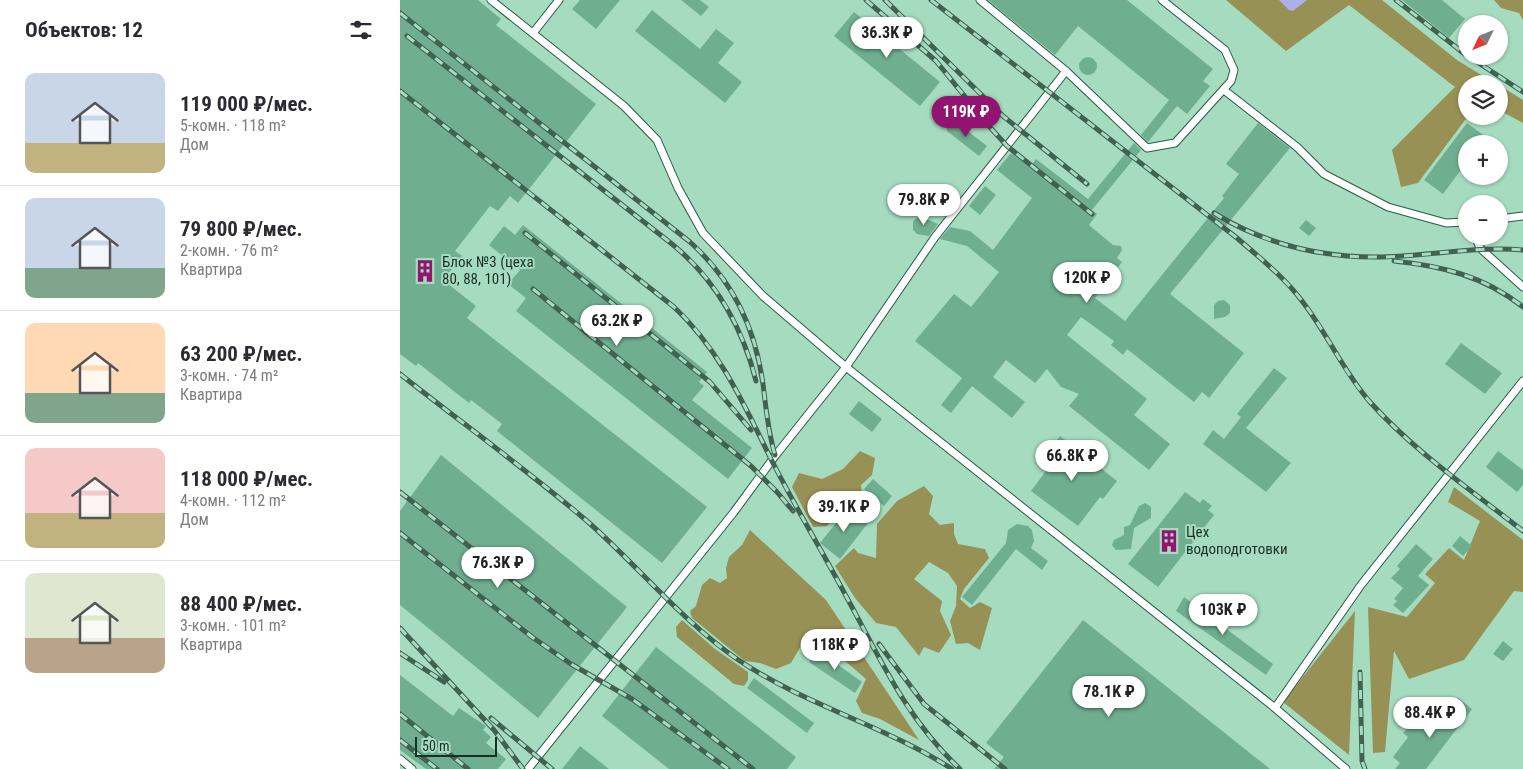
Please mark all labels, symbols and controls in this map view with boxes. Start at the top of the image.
north arrow [1458,15,1508,65]
map controls [1458,15,1508,245]
icon: filters [347,16,375,44]
pin: 36.3K ₽ [841,17,933,59]
text: Объектов: 12 [25,18,143,42]
text: 36.3K ₽ [861,23,913,42]
button: layers [1458,75,1508,125]
text: 119 000 ₽/мес. [180,92,313,116]
icon: home [65,93,125,153]
pin: 119K ₽ [925,96,1007,138]
text: 119K ₽ [943,102,989,121]
text: 5-комн. · 118 m² [180,116,286,135]
text: Дом [180,135,209,154]
button: + [1458,135,1508,185]
pin: 79.8K ₽ [878,184,970,226]
text: 79.8K ₽ [898,190,950,209]
button: − [1458,195,1508,245]
text: 79 800 ₽/мес. [180,217,303,241]
icon: home [65,218,125,278]
text: 2-комн. · 76 m² [180,241,278,260]
place label: Блок №3 (цеха 80, 88, 101) [442,253,534,288]
building icon: Блок №3 (цеха 80, 88, 101) [412,258,438,284]
text: Квартира [180,260,242,279]
pin: 120K ₽ [1046,262,1128,304]
text: 120K ₽ [1064,268,1110,287]
pin: 63.2K ₽ [571,304,663,347]
text: 63.2K ₽ [591,311,643,330]
text: 63 200 ₽/мес. [180,342,303,366]
icon: home [65,343,125,403]
text: 3-комн. · 74 m² [180,366,278,385]
text: Квартира [180,385,242,404]
pin: 66.8K ₽ [1026,440,1118,482]
text: 66.8K ₽ [1046,446,1098,465]
text: 118 000 ₽/мес. [180,467,313,491]
icon: home [65,468,125,528]
pin: 39.1K ₽ [798,490,890,533]
text: 4-комн. · 112 m² [180,491,286,510]
text: 39.1K ₽ [818,497,870,516]
text: Дом [180,510,209,529]
place label: Цех водоподготовки [1186,523,1288,558]
building icon: Цех водоподготовки [1156,528,1182,554]
pin: 76.3K ₽ [452,546,544,589]
text: 76.3K ₽ [472,553,524,572]
text: 88 400 ₽/мес. [180,592,303,616]
icon: home [65,593,125,653]
pin: 103K ₽ [1182,594,1264,636]
text: 103K ₽ [1200,600,1246,619]
text: 3-комн. · 101 m² [180,616,286,635]
pin: 118K ₽ [794,628,876,671]
text: Квартира [180,635,242,654]
text: 118K ₽ [812,635,858,654]
pin: 78.1K ₽ [1063,676,1155,718]
text: 78.1K ₽ [1083,682,1135,701]
pin: 88.4K ₽ [1384,696,1476,739]
text: 88.4K ₽ [1404,703,1456,722]
scale bar [415,734,498,757]
text: 50 m [422,738,450,754]

